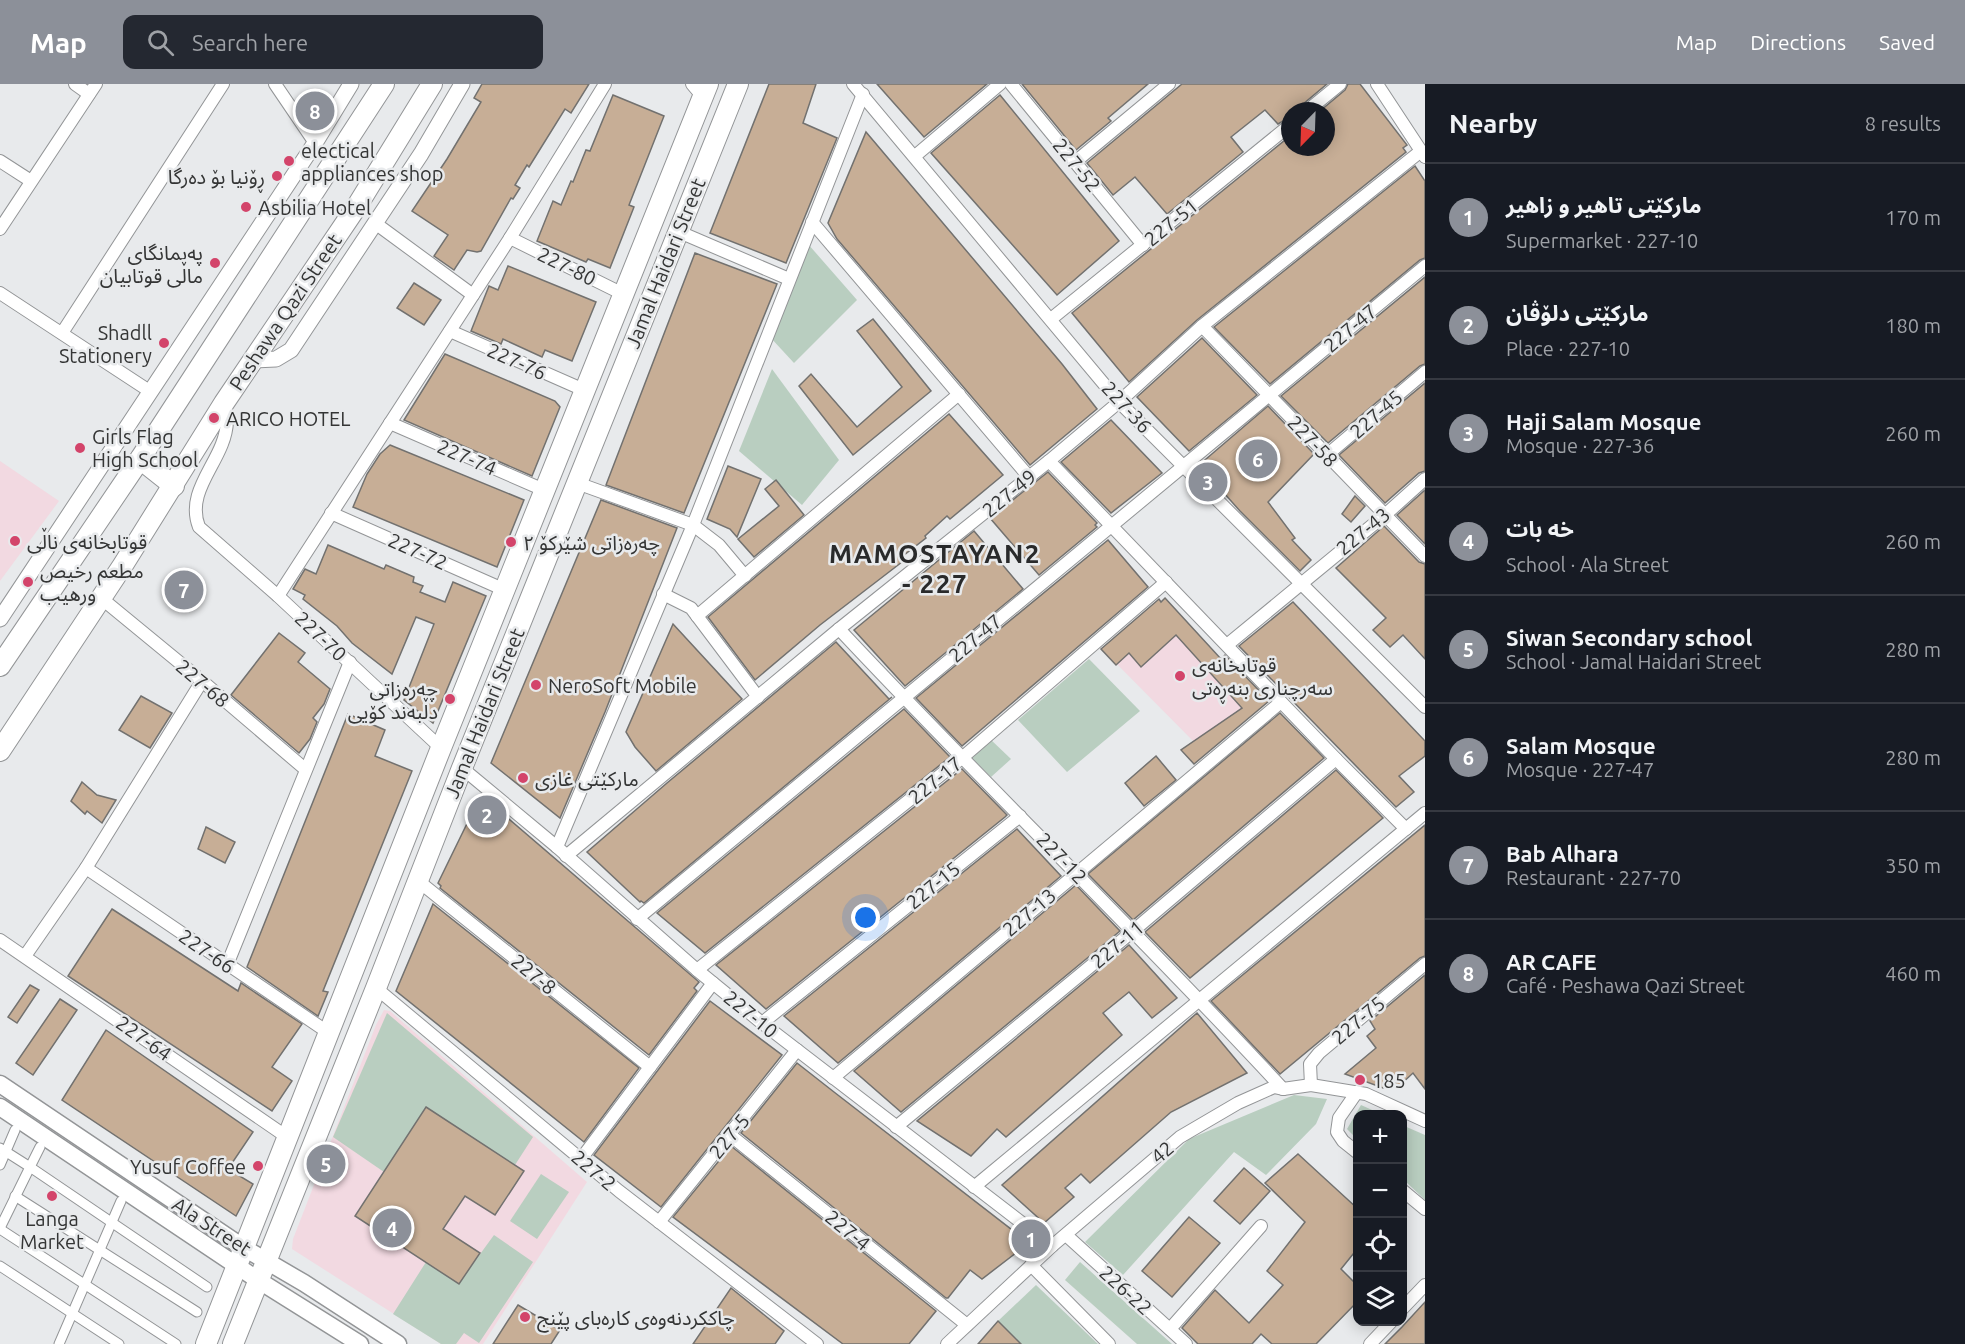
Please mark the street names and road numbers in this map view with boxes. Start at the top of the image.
street label: 227-52 [1048,134,1106,196]
street label: Jamal Haidari Street [620,174,710,351]
street label: 227-51 [1140,193,1202,251]
street label: Peshawa Qazi Street [224,229,346,395]
street label: 227-80 [534,242,600,290]
street label: 227-47 [1319,299,1381,357]
street label: 227-76 [484,338,550,384]
street label: 227-36 [1097,376,1157,438]
street label: 227-45 [1345,385,1407,443]
street label: 227-58 [1283,411,1343,471]
street label: 227-74 [434,434,500,480]
street label: 227-49 [978,464,1040,522]
street label: 227-43 [1332,502,1394,560]
street label: 227-72 [385,528,451,574]
street label: 227-70 [290,606,352,666]
street label: 227-47 [944,609,1006,667]
street label: Jamal Haidari Street [439,624,529,801]
street label: 227-68 [172,654,234,712]
street label: 227-17 [904,751,966,809]
street label: 227-12 [1032,828,1092,888]
street label: 227-15 [902,856,964,914]
street label: 227-13 [998,883,1060,941]
street label: 227-11 [1086,915,1148,973]
street label: 227-66 [175,924,239,978]
street label: 227-8 [507,949,561,999]
street label: 227-10 [720,985,782,1043]
street label: 227-75 [1327,991,1389,1049]
street label: 227-64 [112,1011,176,1065]
street label: 227-5 [704,1109,754,1163]
street label: 42 [1146,1136,1178,1168]
street label: 227-2 [567,1145,621,1195]
street label: Ala Street [168,1192,256,1260]
street label: 227-4 [821,1205,875,1255]
street label: 226-22 [1095,1261,1157,1319]

